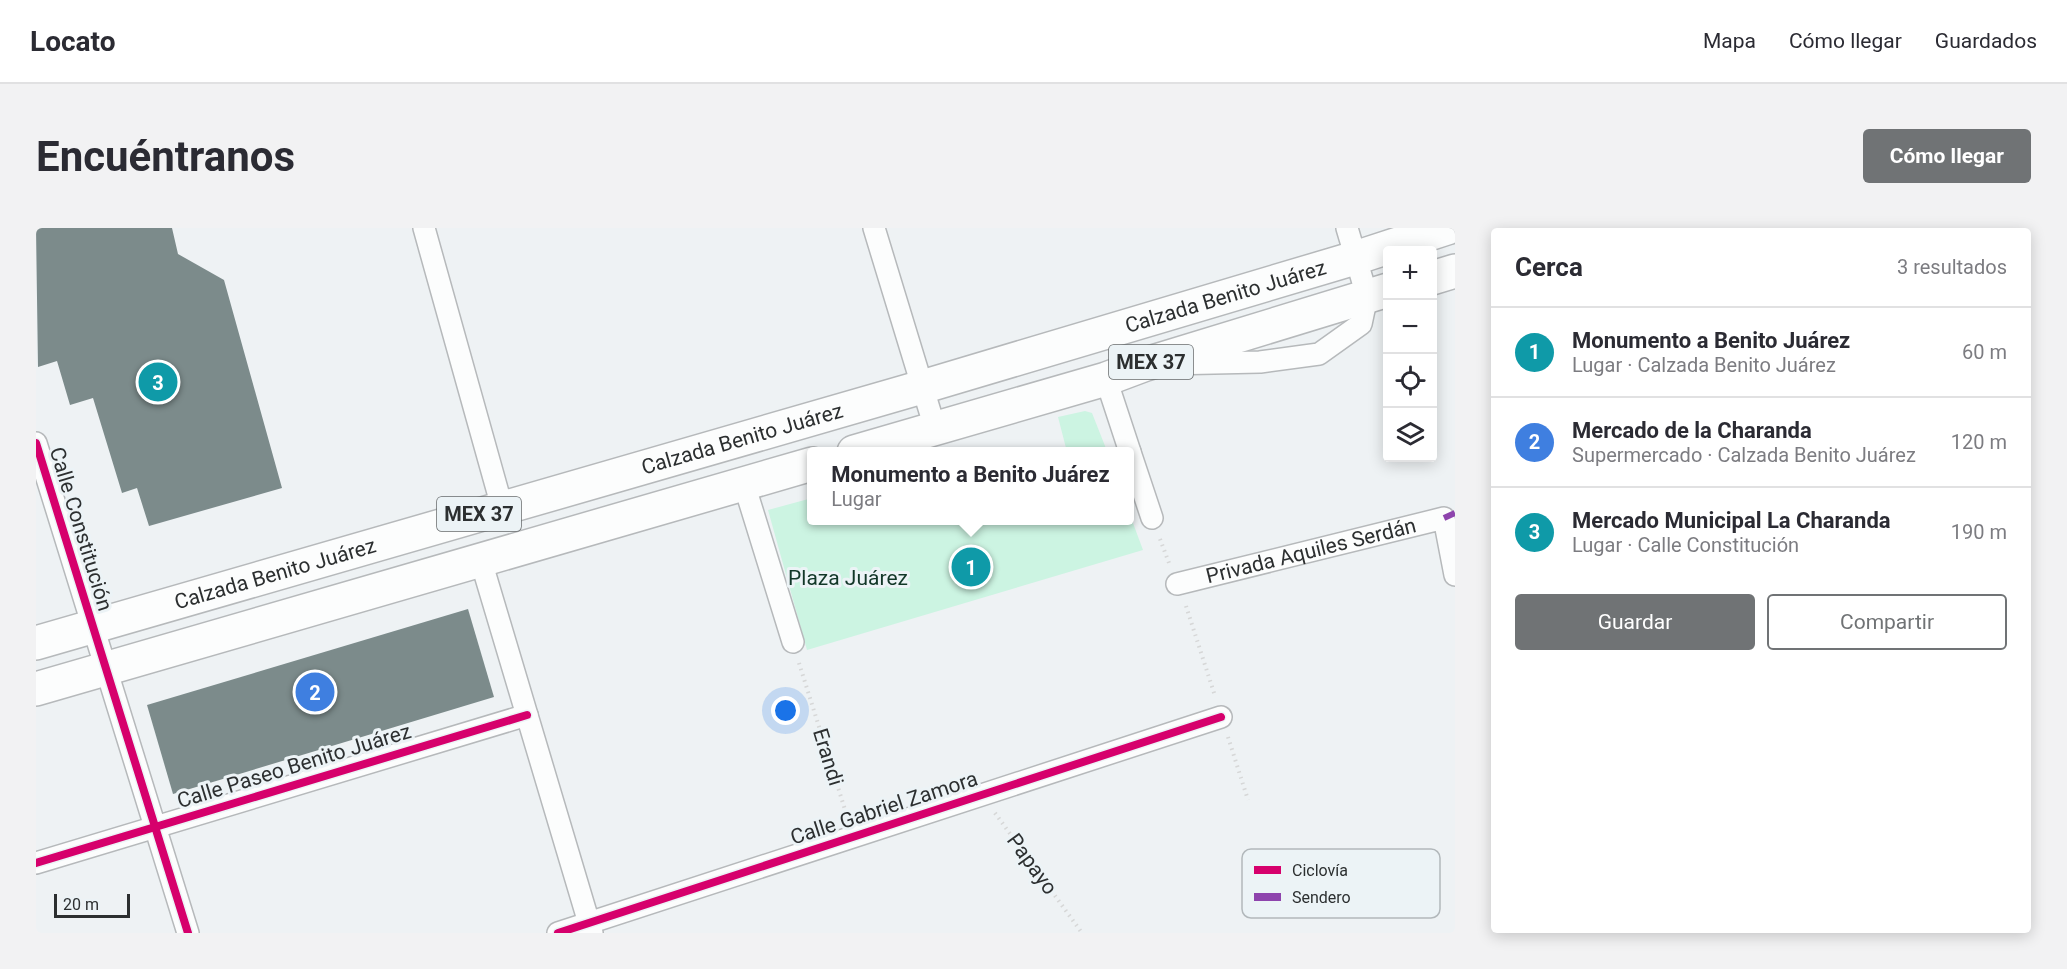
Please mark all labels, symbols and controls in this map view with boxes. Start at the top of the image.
text: Locato [30,25,115,58]
text: Mapa [1703,29,1756,53]
text: Cómo llegar [1789,29,1902,53]
text: Guardados [1935,29,2037,53]
button: Cómo llegar [1863,129,2031,183]
text: Encuéntranos [36,132,295,181]
map controls [1383,246,1437,462]
button: + [1383,246,1437,300]
text: Cerca [1515,252,1583,282]
street label: Calzada Benito Juárez [1122,255,1329,338]
text: 3 resultados [1897,255,2007,279]
button: − [1383,300,1437,354]
text: Monumento a Benito Juárez [1572,328,1850,353]
text: 1 [1529,340,1540,364]
text: 60 m [1962,340,2007,364]
road number: MEX 37 [1109,345,1193,379]
text: Lugar · Calzada Benito Juárez [1572,353,1836,377]
button: locate [1383,354,1437,408]
pin: 3 [138,360,178,404]
street label: Calzada Benito Juárez [639,399,846,479]
button: layers [1383,408,1437,462]
text: Mercado de la Charanda [1572,418,1812,443]
text: 2 [1529,430,1540,454]
text: 120 m [1951,430,2007,454]
text: Supermercado · Calzada Benito Juárez [1572,443,1916,467]
street label: Calle Constitución [45,444,117,614]
popup [807,447,1134,525]
text: Monumento a Benito Juárez [831,462,1110,487]
text: Lugar [831,487,882,511]
road number: MEX 37 [437,497,521,531]
text: Mercado Municipal La Charanda [1572,508,1891,533]
street label: Privada Aquiles Serdán [1203,513,1418,588]
text: 3 [1529,520,1540,544]
text: 190 m [1951,520,2007,544]
street label: Calzada Benito Juárez [172,533,379,614]
text: Lugar · Calle Constitución [1572,533,1799,557]
pin: 1 [952,544,990,590]
park label: Plaza Juárez [788,566,908,590]
button: Guardar [1515,594,1755,650]
button: Compartir [1767,594,2007,650]
pin: 2 [296,670,334,714]
your location [771,696,800,725]
street label: Calle Paseo Benito Juárez [174,719,414,813]
street label: Erandi [808,725,848,789]
street label: Calle Gabriel Zamora [787,766,981,850]
street label: Papayo [1002,829,1062,899]
legend [1242,849,1440,918]
text: Ciclovía [1292,861,1348,880]
text: Sendero [1292,888,1351,907]
scale bar [54,891,130,918]
text: 20 m [63,895,99,914]

